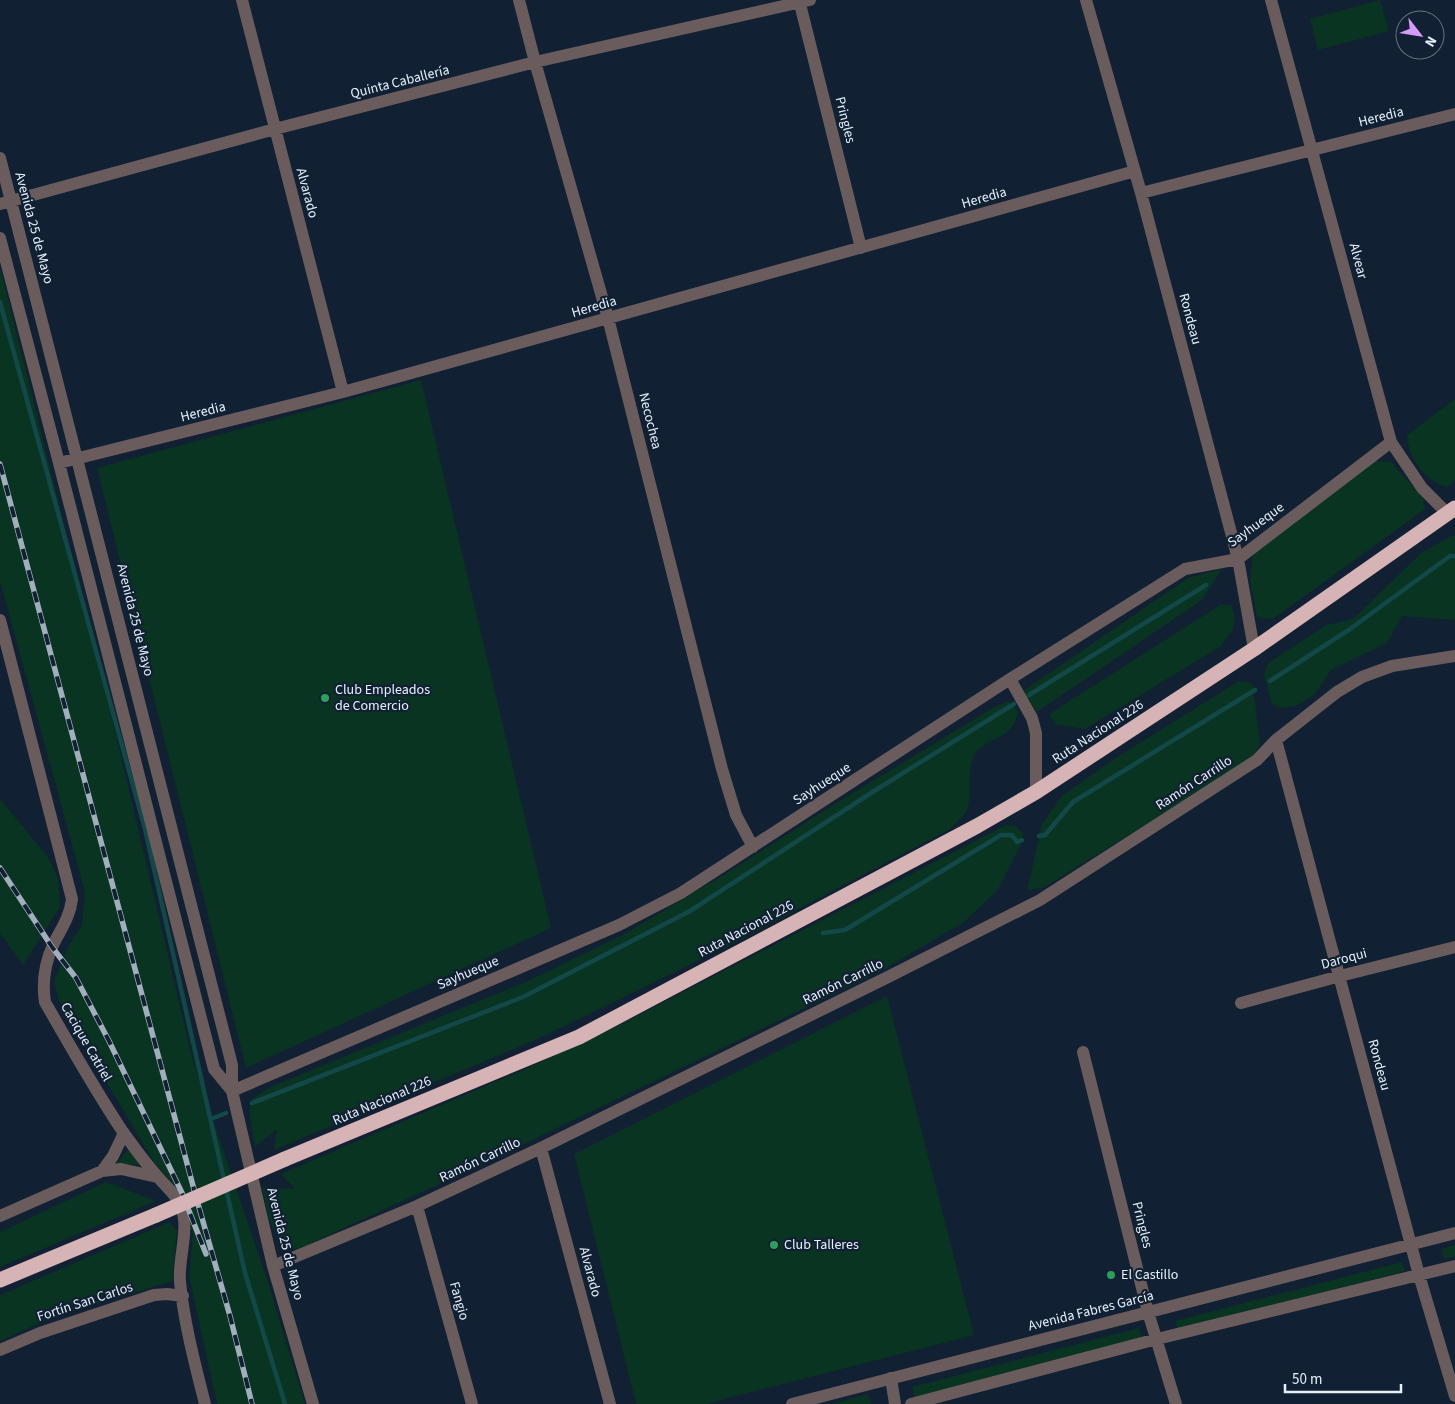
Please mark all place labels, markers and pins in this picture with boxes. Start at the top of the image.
place label: Club Empleados de Comercio [335,680,430,716]
marker: Club Empleados de Comercio [319,692,331,704]
place label: Club Talleres [784,1235,859,1255]
marker: Club Talleres [768,1239,780,1251]
place label: El Castillo [1121,1265,1178,1285]
marker: El Castillo [1105,1269,1117,1281]

